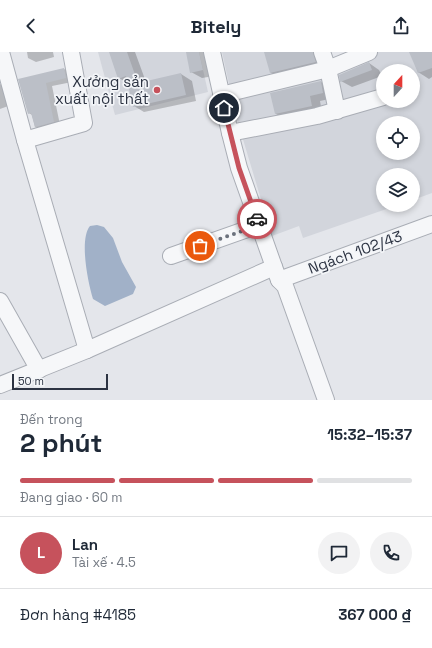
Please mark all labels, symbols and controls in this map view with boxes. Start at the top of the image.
icon: back [20,15,42,37]
text: Bitely [191,15,241,38]
icon: share [390,15,412,37]
north arrow [376,64,420,108]
map controls [376,64,420,212]
place label: Xưởng sản xuất nội thất [55,72,149,108]
marker: Xưởng sản xuất nội thất [152,85,162,95]
pin [207,91,241,125]
icon: home [213,97,235,119]
button: locate [376,116,420,160]
button: layers [376,168,420,212]
courier [237,199,277,239]
icon: car [246,208,268,230]
street label: Ngách 102/43 [305,226,405,278]
pin [183,229,217,263]
icon: bag [189,235,211,257]
scale bar [12,372,108,391]
text: 50 m [18,374,44,388]
text: Đến trong [20,411,83,428]
text: 15:32–15:37 [327,425,412,444]
text: 2 phút [20,426,102,460]
text: Đang giao · 60 m [20,489,123,506]
button: chat [318,532,360,574]
button: phone [370,532,412,574]
text: Lan [72,535,98,554]
text: L [37,543,45,562]
text: Tài xế · 4.5 [72,554,136,571]
text: Đơn hàng #4185 [20,605,136,624]
text: 367 000 ₫ [338,605,412,624]

